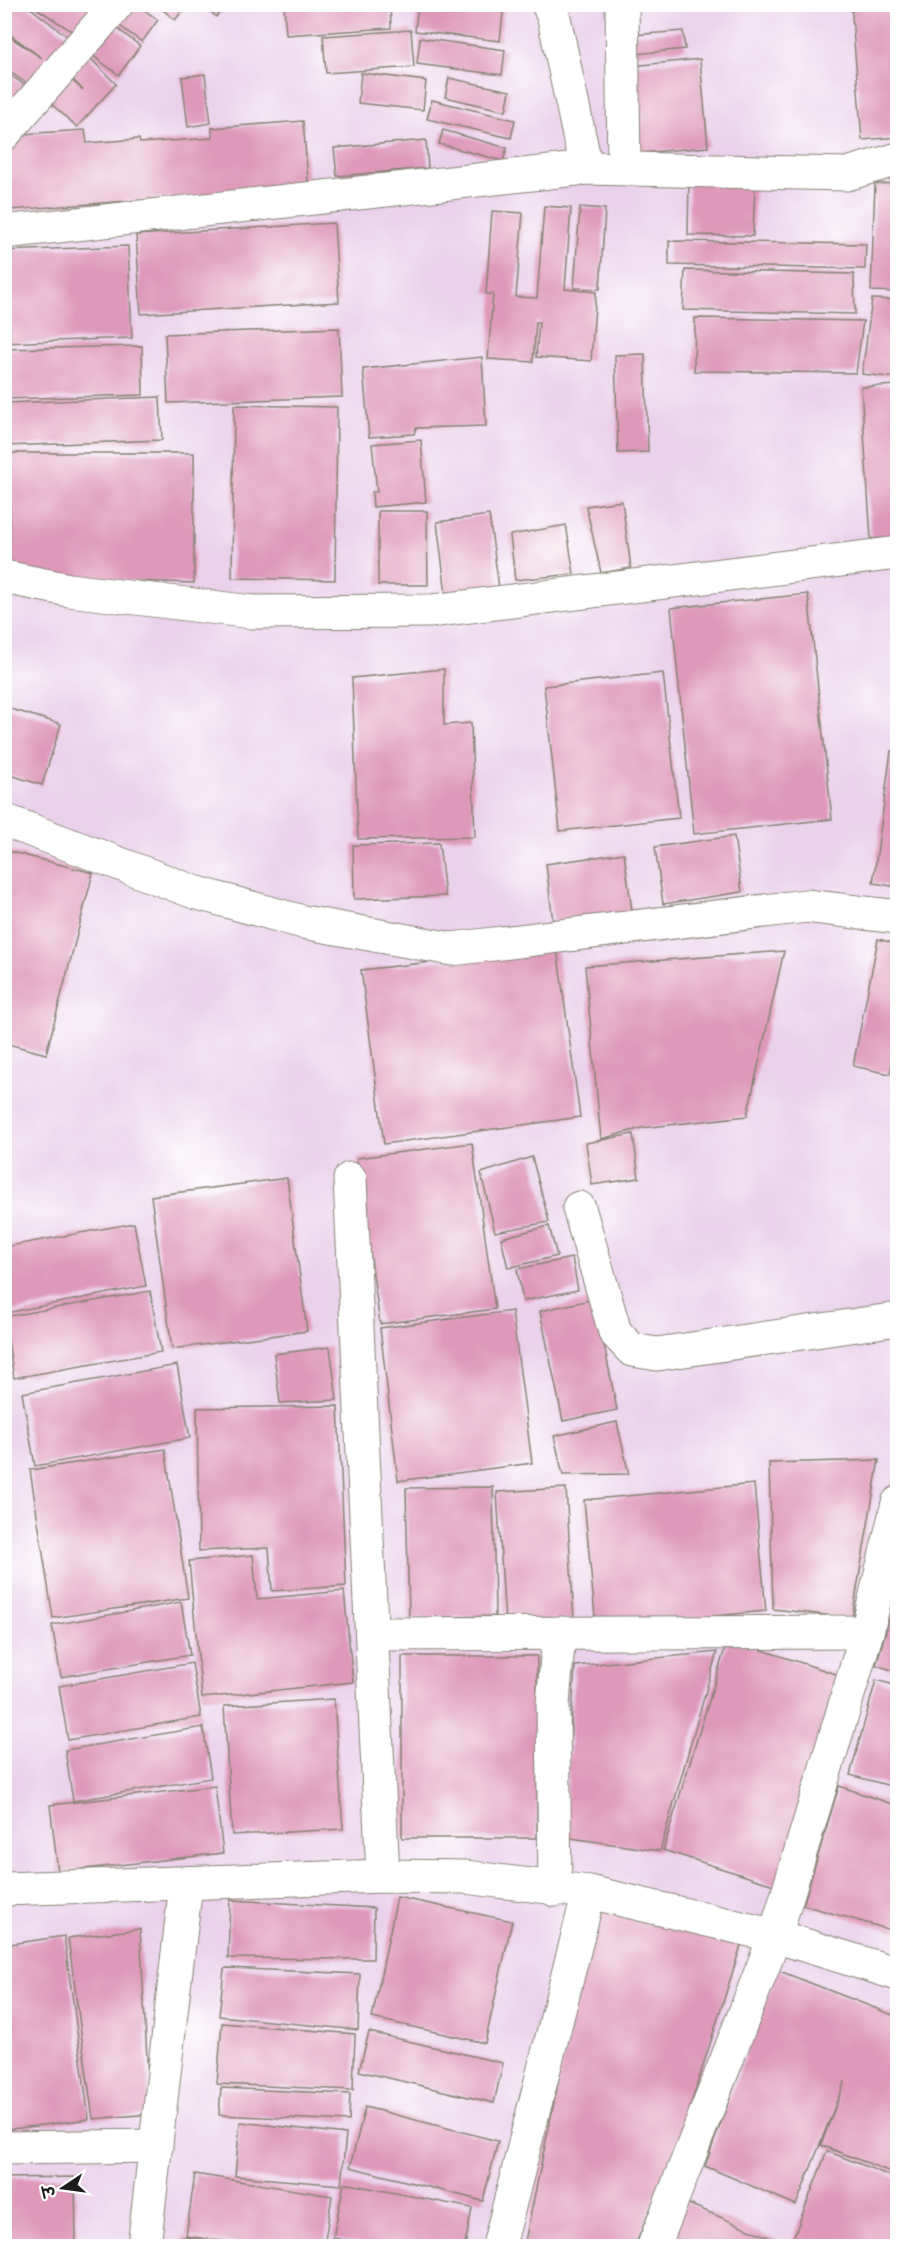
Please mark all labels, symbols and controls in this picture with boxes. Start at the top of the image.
north arrow [33,2158,93,2218]
text: उ [37,2182,61,2201]

